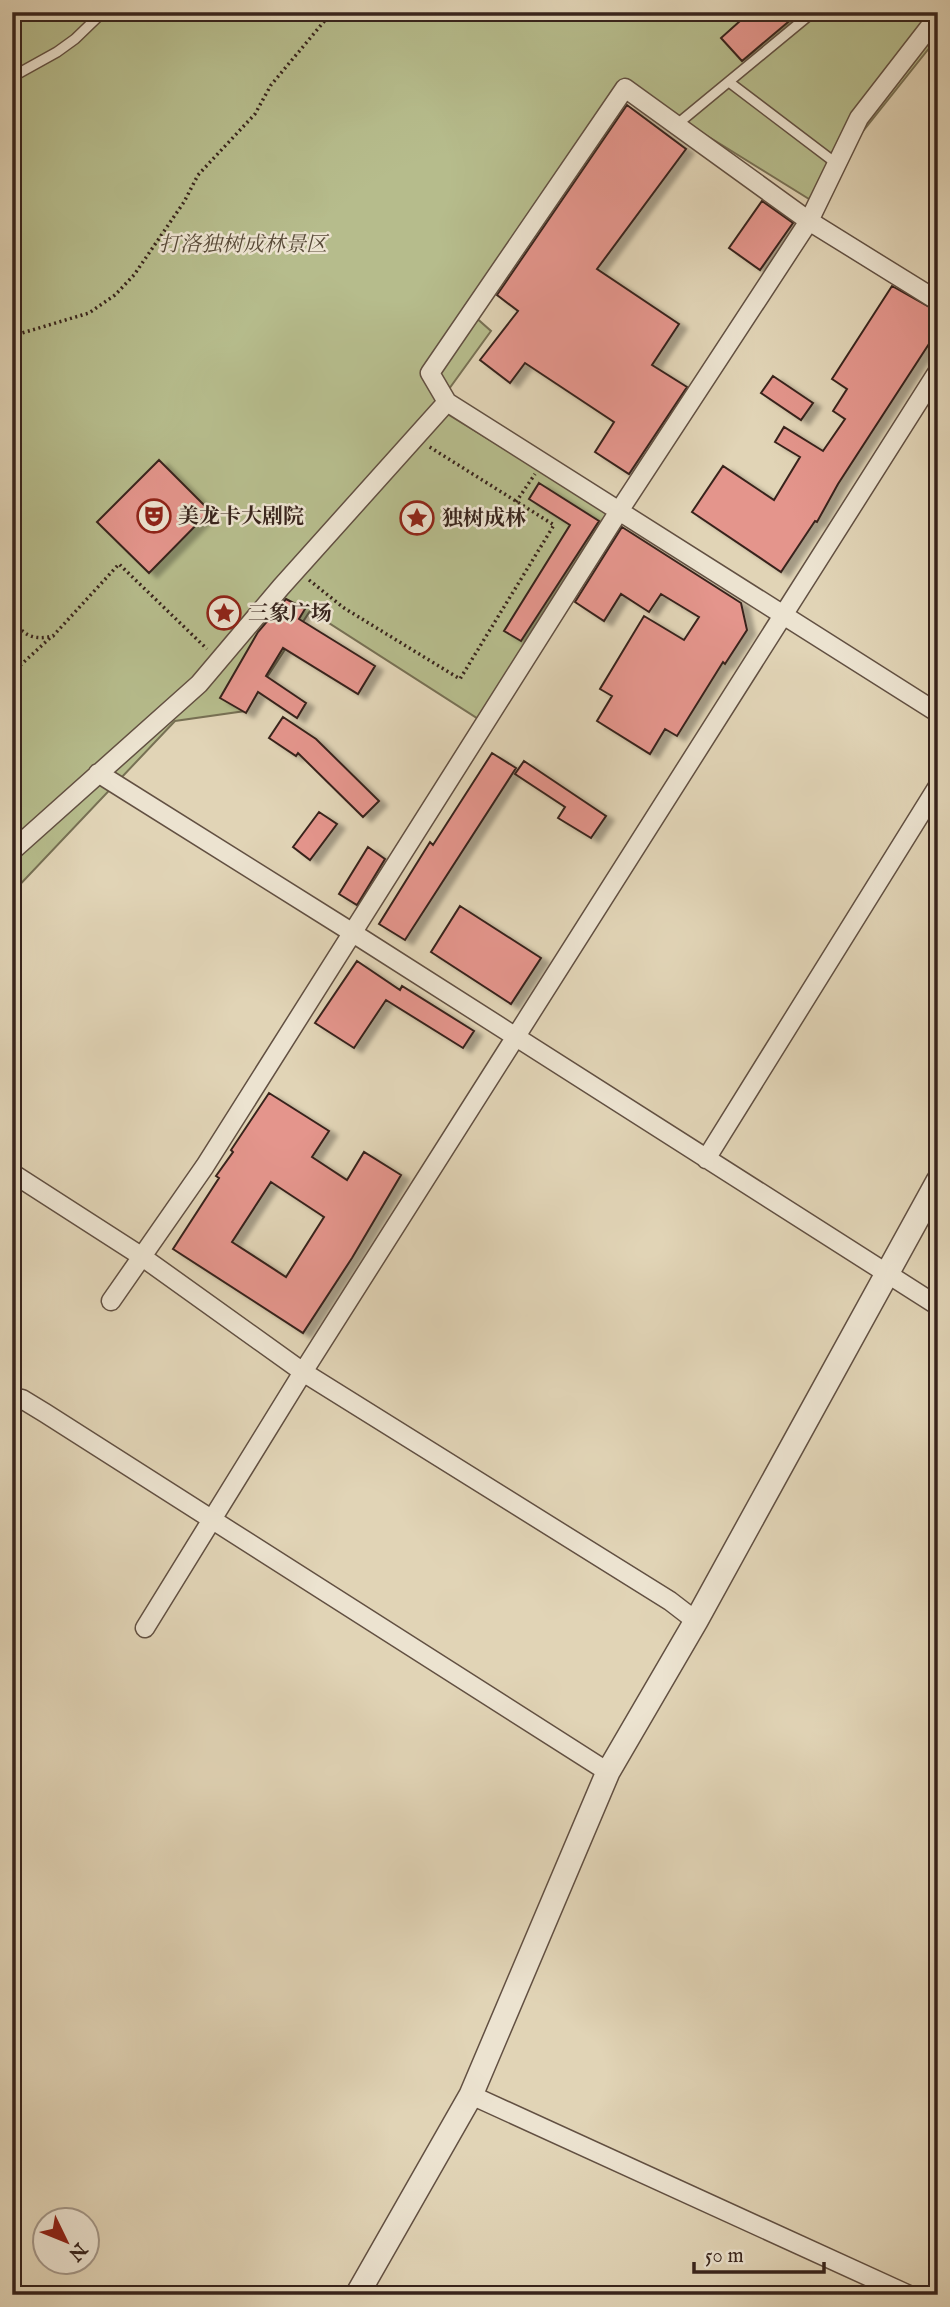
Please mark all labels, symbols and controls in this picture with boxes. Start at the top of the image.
park label: 打洛独树成林景区 [159,232,330,259]
theatre icon: 美龙卡大剧院 [135,497,173,535]
place icon: 独树成林 [398,499,436,537]
place label: 美龙卡大剧院 [178,504,304,531]
place label: 独树成林 [442,506,526,533]
place icon: 三象广场 [205,594,243,632]
place label: 三象广场 [248,601,332,628]
north arrow [32,2206,102,2276]
scale bar [694,2230,824,2274]
text: N [62,2236,92,2266]
text: 50 m [705,2243,744,2270]

